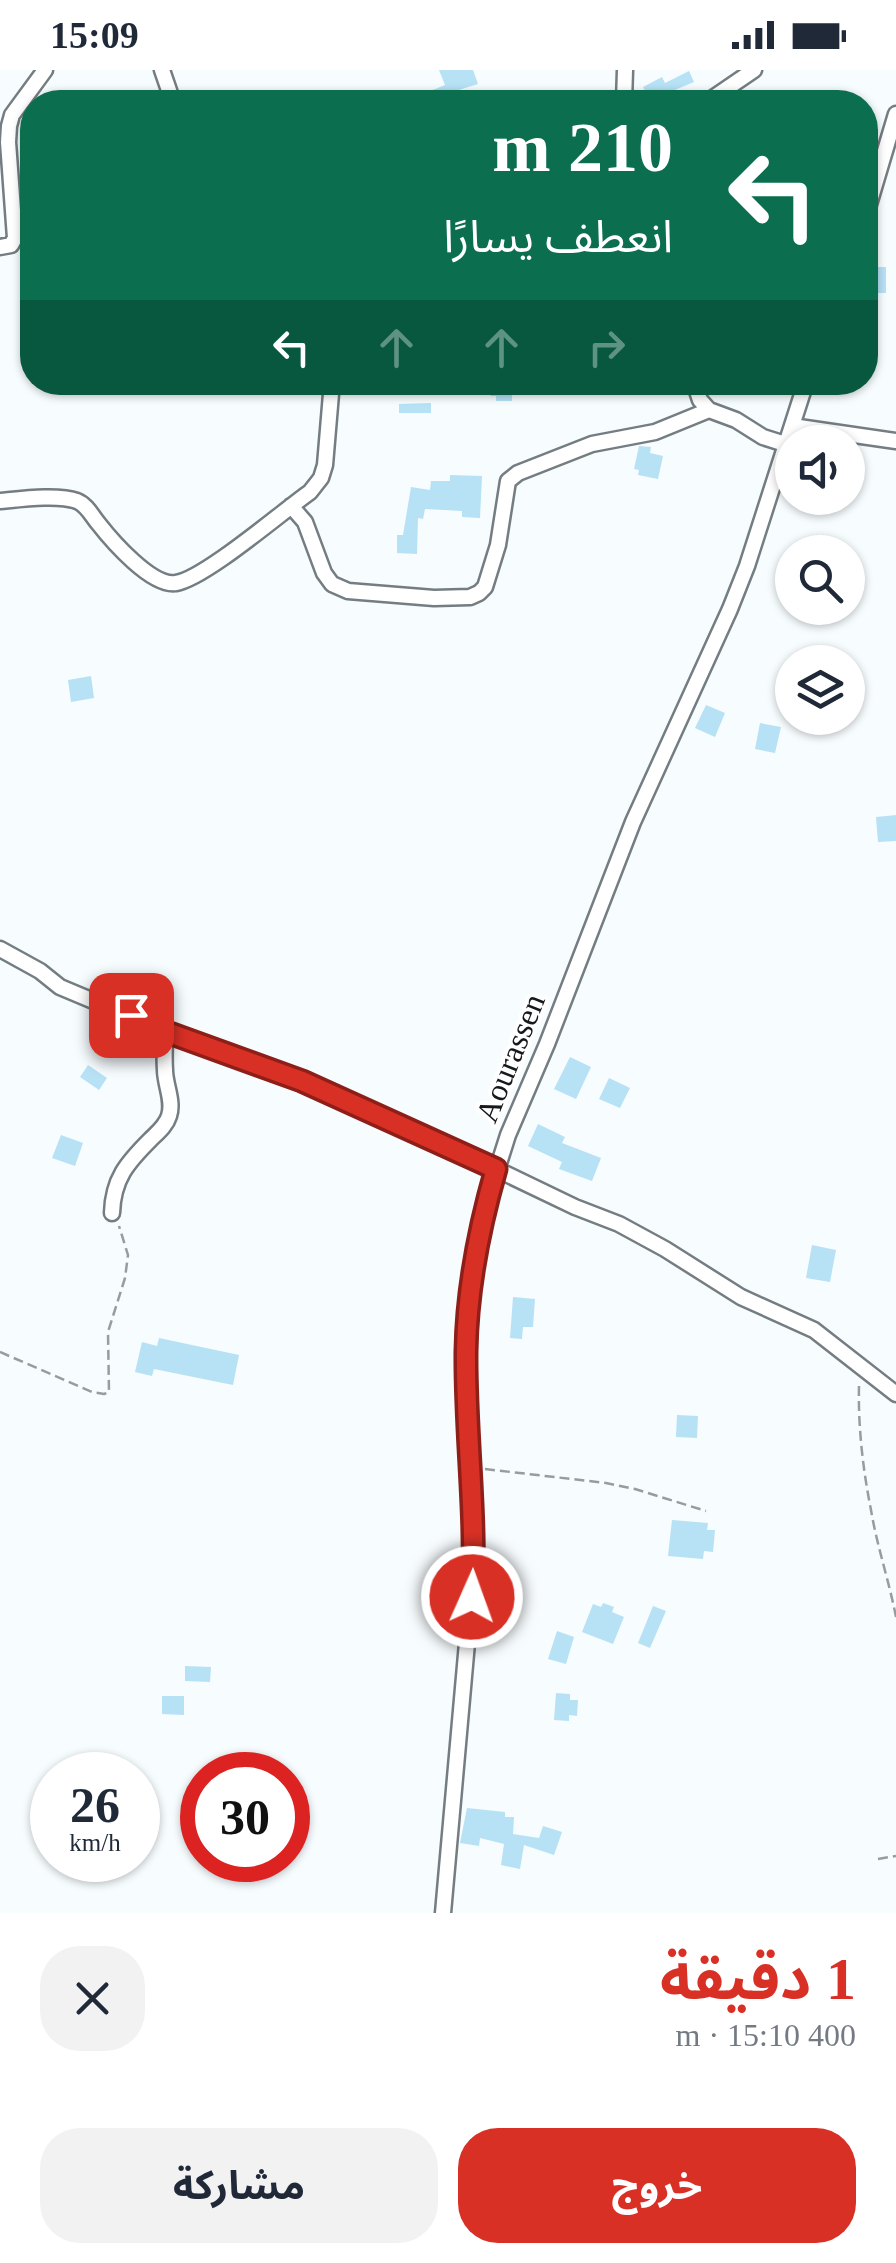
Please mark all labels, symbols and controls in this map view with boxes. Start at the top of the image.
text: 15:09 [50,14,139,56]
text: 210 m [492,109,673,186]
icon: left [708,130,838,260]
text: انعطف يسارًا [443,212,673,262]
icon: left [264,320,319,375]
icon: ahead [369,320,424,375]
icon: ahead [474,320,529,375]
icon: right [579,320,634,375]
map controls [775,425,865,735]
button: sound [775,425,865,515]
button: search [775,535,865,625]
button: layers [775,645,865,735]
pin [89,973,174,1058]
icon: arrive [104,988,159,1043]
street label: Aourassen [468,989,552,1127]
position arrow [420,1545,524,1649]
speed limit sign: 30 [180,1752,310,1882]
text: 26 [70,1777,120,1833]
text: km/h [69,1829,121,1856]
button: close [40,1946,145,2051]
text: 1 دقيقة [660,1946,856,2012]
text: 400 m · 15:10 [676,2017,856,2053]
button: مشاركة [40,2128,438,2243]
button: خروج [458,2128,856,2243]

